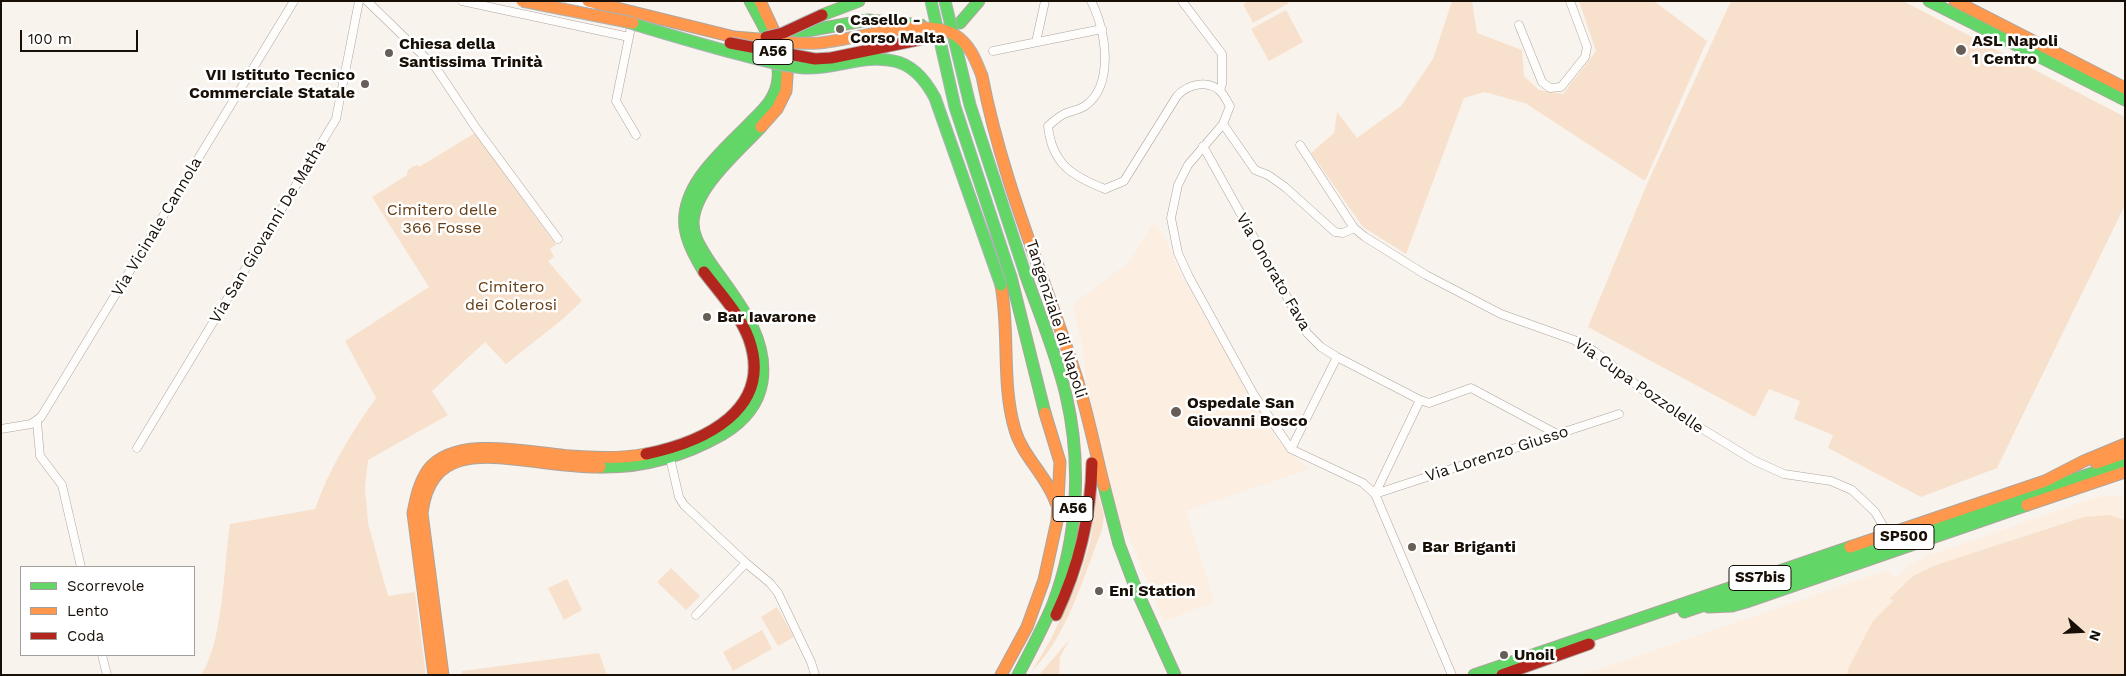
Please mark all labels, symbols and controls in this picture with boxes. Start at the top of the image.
place label: Casello - Corso Malta [850,10,945,48]
scale bar [22,20,140,52]
marker: Casello - Corso Malta [834,23,846,35]
text: 100 m [28,30,72,48]
place label: ASL Napoli 1 Centro [1972,31,2058,69]
place label: Chiesa della Santissima Trinità [399,34,543,72]
road number: A56 [753,40,793,64]
marker: ASL Napoli 1 Centro [1954,43,1968,57]
marker: Chiesa della Santissima Trinità [383,47,395,59]
place label: VII Istituto Tecnico Commerciale Statale [189,65,355,103]
marker: VII Istituto Tecnico Commerciale Statale [359,78,371,90]
street label: Via San Giovanni De Matha [206,137,330,327]
street label: Via Vicinale Cannola [108,154,206,300]
park label: Cimitero delle 366 Fosse [387,200,497,238]
street label: Via Onorato Fava [1232,210,1314,334]
street label: Tangenziale di Napoli [1021,237,1091,401]
park label: Cimitero dei Colerosi [465,277,557,315]
place label: Bar Iavarone [717,307,816,327]
marker: Bar Iavarone [701,311,713,323]
street label: Via Cupa Pozzolelle [1571,334,1707,438]
place label: Ospedale San Giovanni Bosco [1187,393,1307,431]
marker: Ospedale San Giovanni Bosco [1169,405,1183,419]
street label: Via Lorenzo Giusso [1423,422,1571,486]
road number: A56 [1053,496,1093,522]
road number: SP500 [1874,524,1934,550]
place label: Bar Briganti [1422,537,1516,557]
marker: Bar Briganti [1406,541,1418,553]
legend [20,566,195,656]
road number: SS7bis [1729,566,1791,590]
text: Scorrevole [67,577,145,595]
place label: Eni Station [1109,581,1196,601]
marker: Eni Station [1093,585,1105,597]
text: Lento [67,602,109,620]
north arrow [2056,606,2106,656]
text: Coda [67,627,104,645]
text: N [2086,628,2104,643]
place label: Unoil [1514,645,1555,665]
marker: Unoil [1498,649,1510,661]

